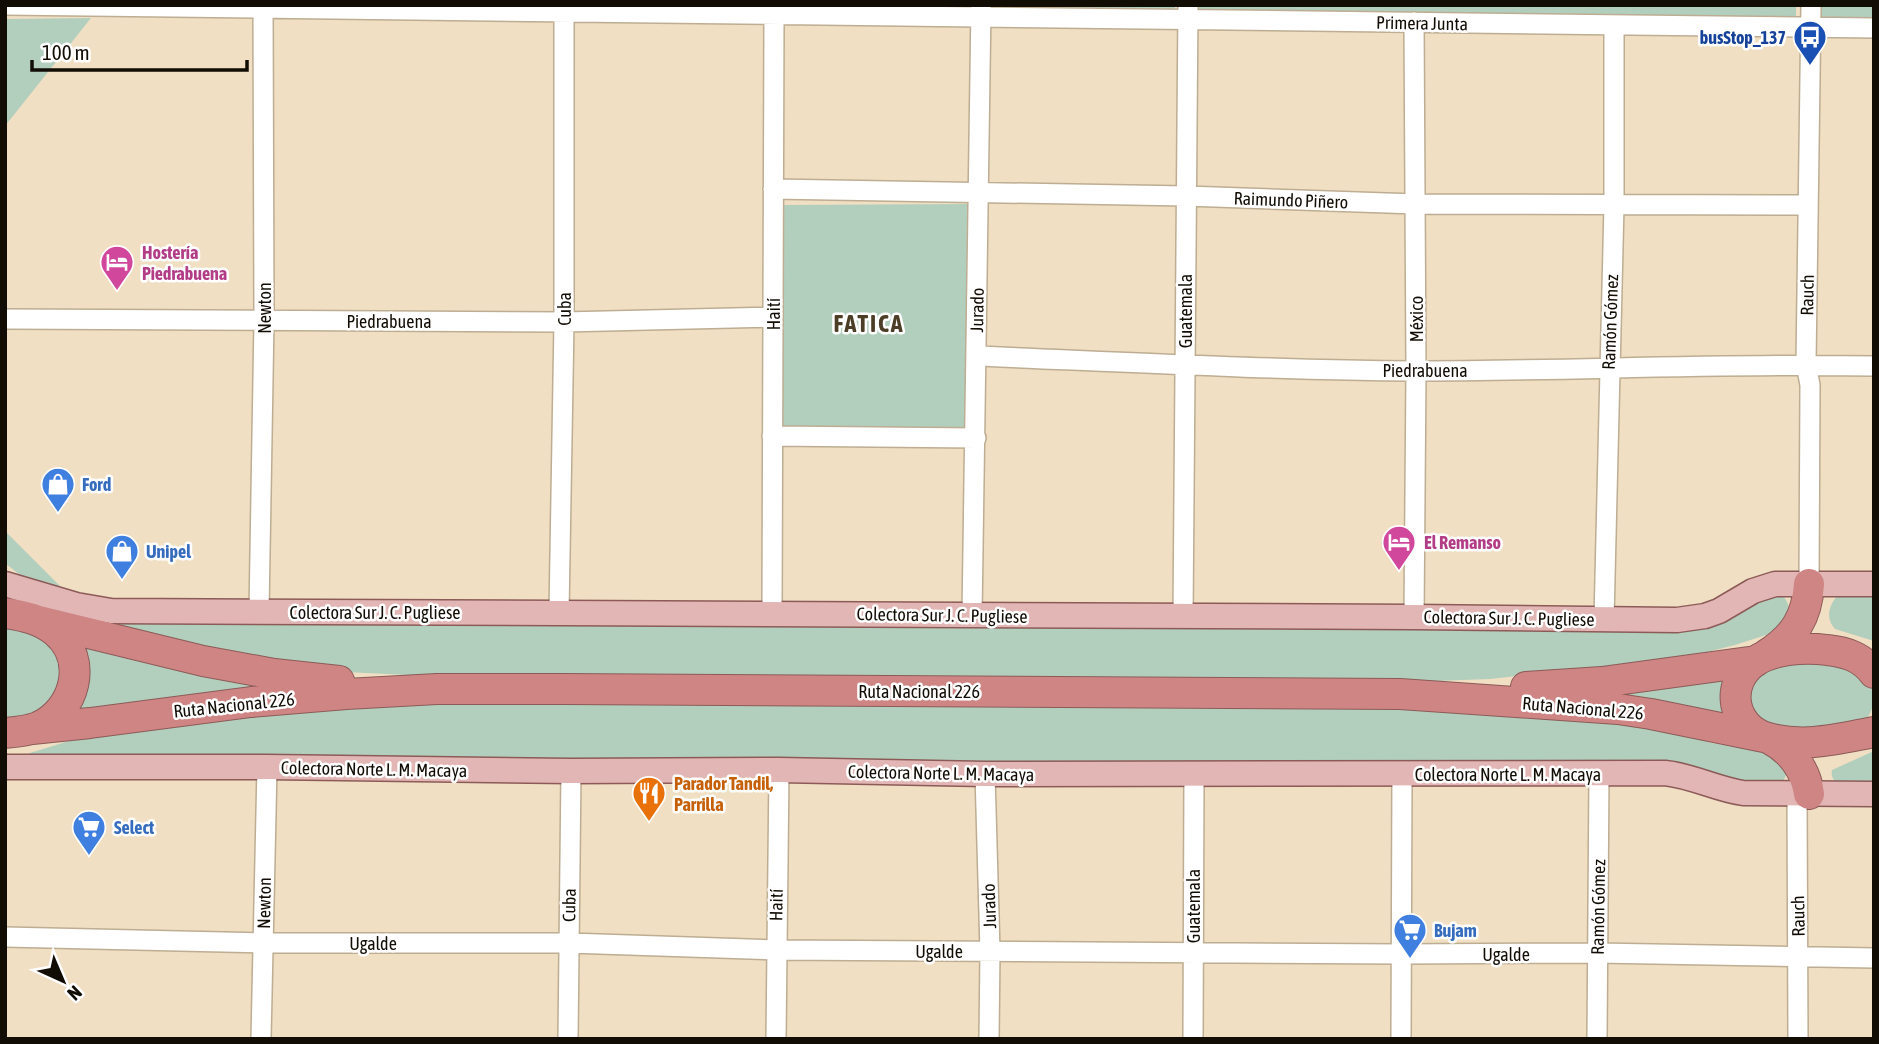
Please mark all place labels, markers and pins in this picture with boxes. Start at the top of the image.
bus stop icon: busStop_137 [1791,18,1829,67]
place label: busStop_137 [1700,27,1786,48]
place label: Hostería Piedrabuena [142,242,227,284]
hotel icon: Hostería Piedrabuena [98,243,136,292]
shop icon: Ford [39,465,77,514]
place label: Ford [82,474,111,495]
hotel icon: El Remanso [1380,523,1418,572]
shop icon: Unipel [103,532,141,581]
place label: El Remanso [1424,532,1501,553]
place label: Unipel [146,541,191,562]
place label: Parador Tandil, Parrilla [674,773,773,815]
restaurant icon: Parador Tandil, Parrilla [630,774,668,823]
supermarket icon: Select [70,808,108,857]
place label: Select [114,817,155,838]
supermarket icon: Bujam [1391,911,1429,960]
place label: Bujam [1434,920,1477,941]

